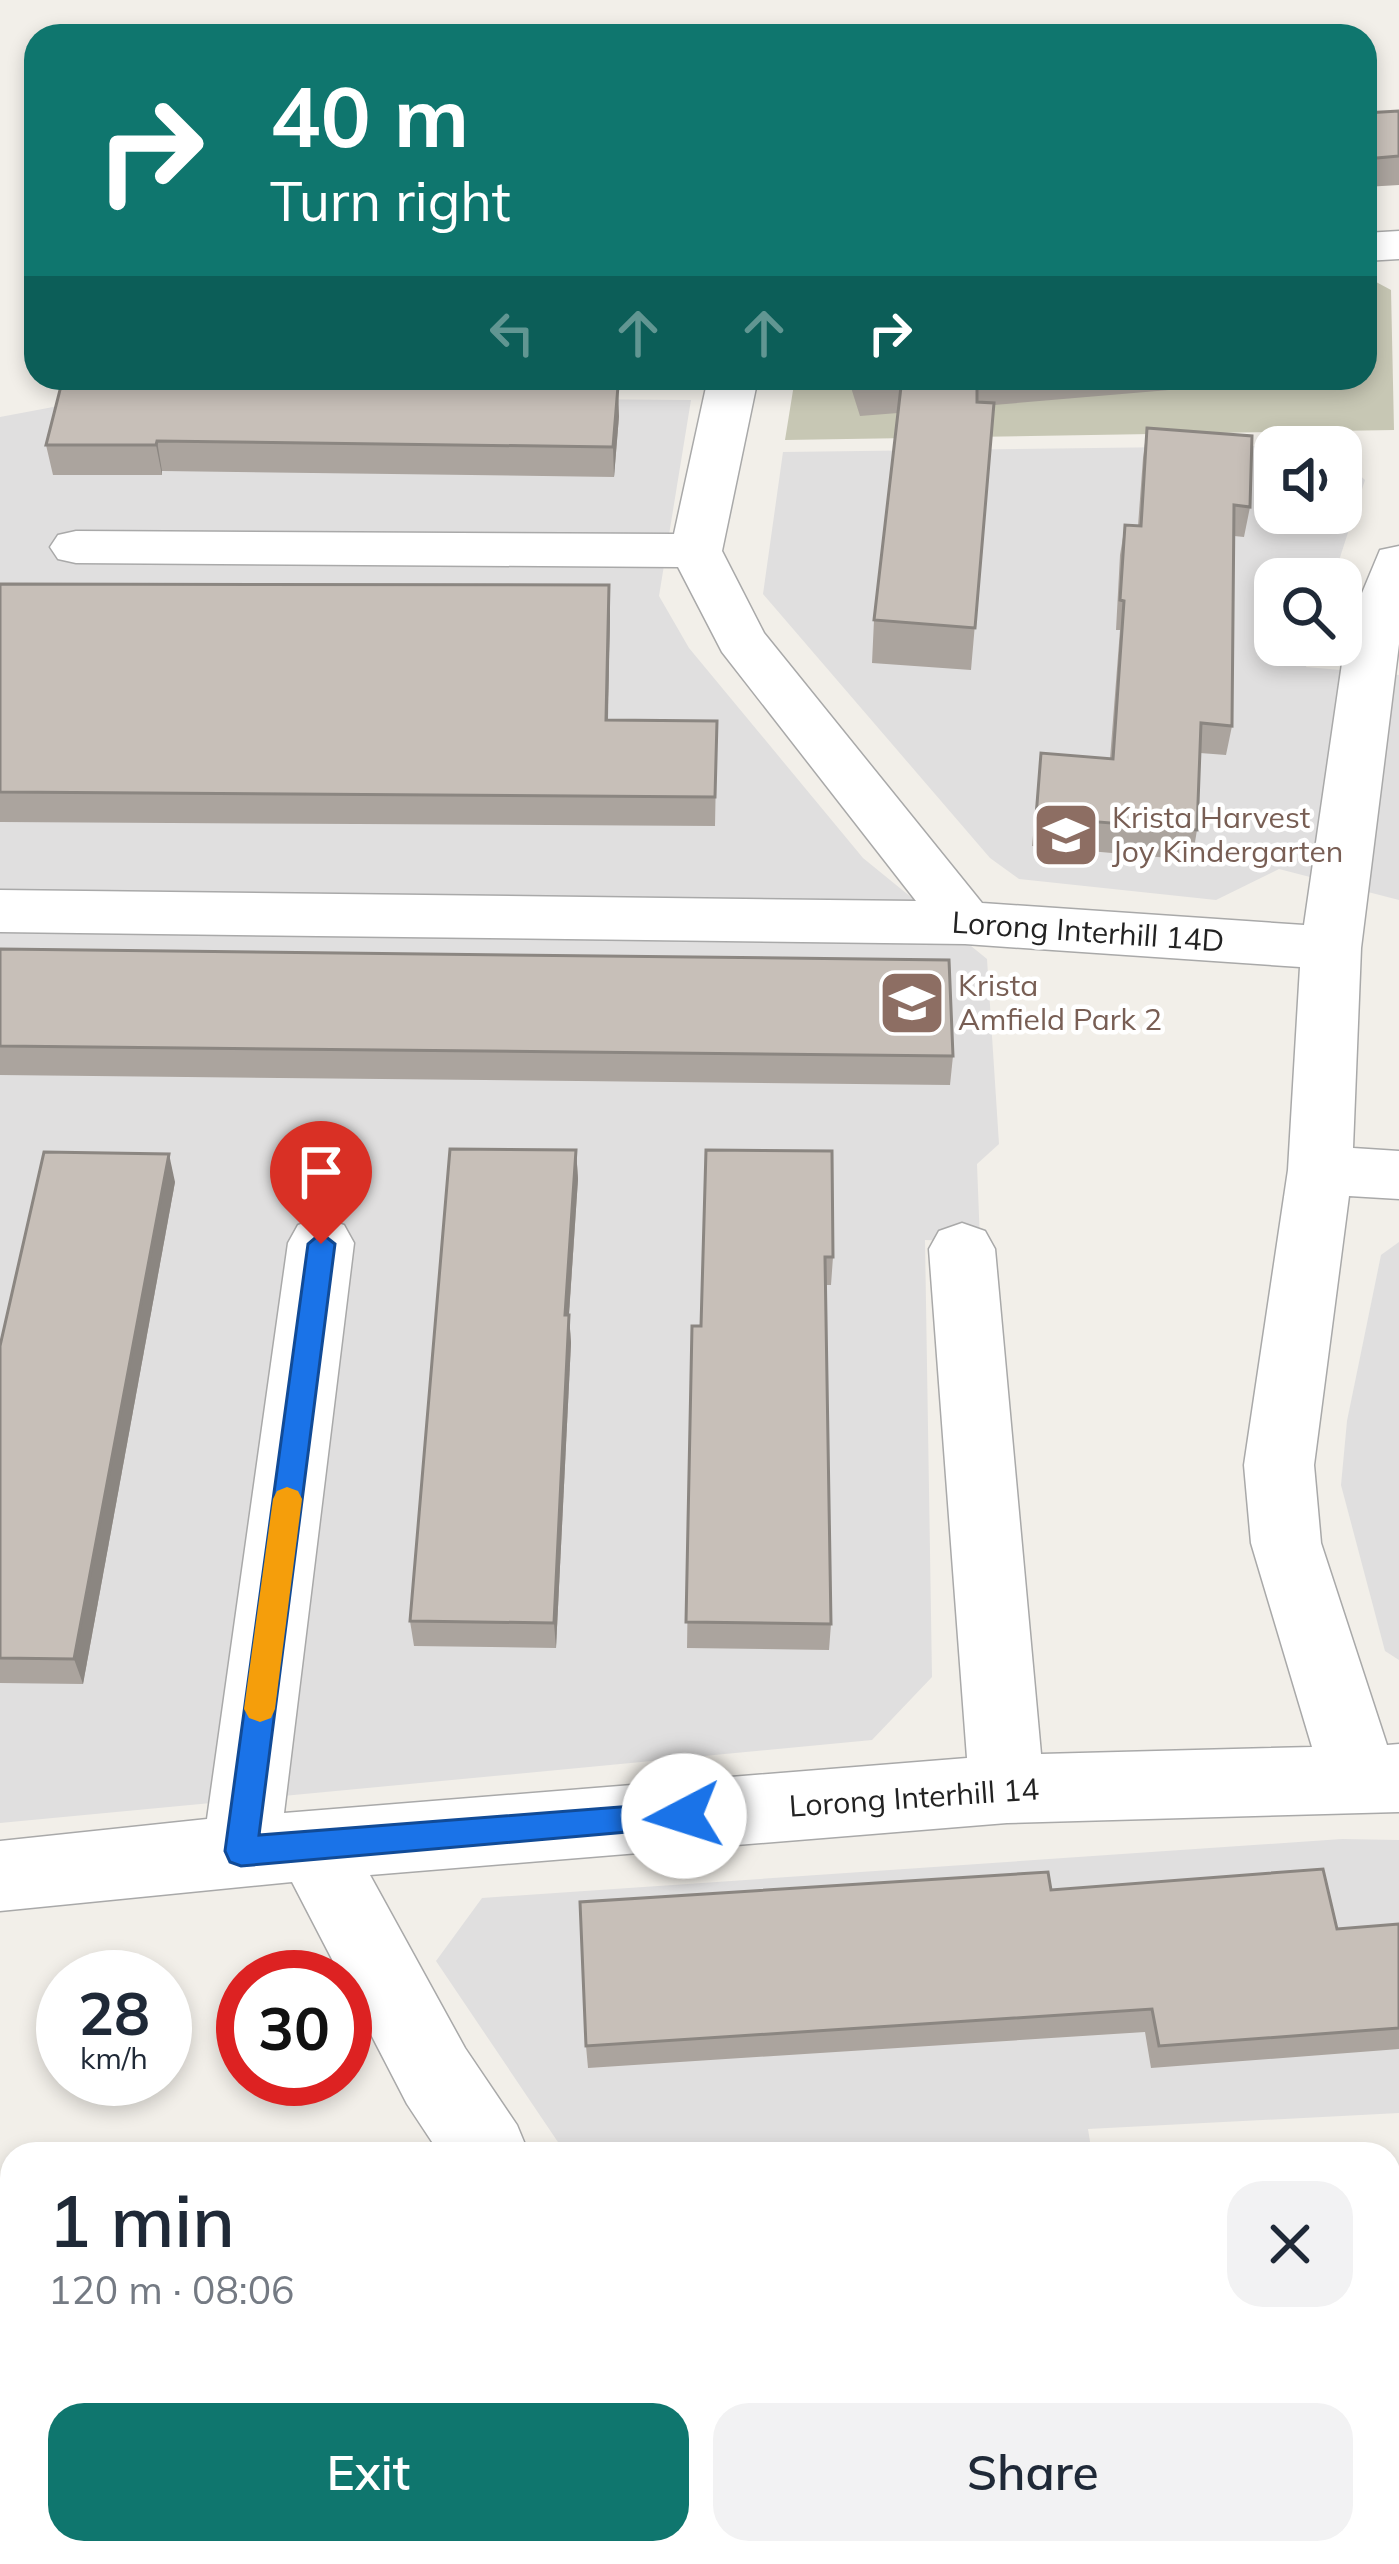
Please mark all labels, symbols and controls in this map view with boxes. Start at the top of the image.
text: 40 m [270,63,469,168]
icon: right [72,72,228,228]
text: Turn right [270,167,511,235]
icon: left [479,300,545,366]
icon: ahead [605,300,671,366]
icon: ahead [731,300,797,366]
icon: right [857,300,923,366]
map controls [1254,426,1362,666]
button: sound [1254,426,1362,534]
button: search [1254,558,1362,666]
place label: Krista Harvest Joy Kindergarten [1112,798,1343,870]
school or university icon: Krista Harvest Joy Kindergarten [1031,800,1101,870]
street label: Lorong Interhill 14D [951,903,1225,959]
place label: Krista Amfield Park 2 [958,966,1162,1038]
school or university icon: Krista Amfield Park 2 [877,968,947,1038]
pin [270,1121,372,1244]
icon: arrive [288,1139,354,1205]
position arrow [621,1753,747,1879]
street label: Lorong Interhill 14 [788,1769,1040,1825]
speed limit sign: 30 [216,1950,372,2106]
text: 28 [78,1975,150,2050]
text: km/h [80,2039,148,2077]
text: 1 min [48,2175,235,2265]
button: close [1227,2181,1353,2307]
text: 120 m · 08:06 [48,2265,294,2314]
button: Exit [48,2403,689,2541]
button: Share [713,2403,1353,2541]

